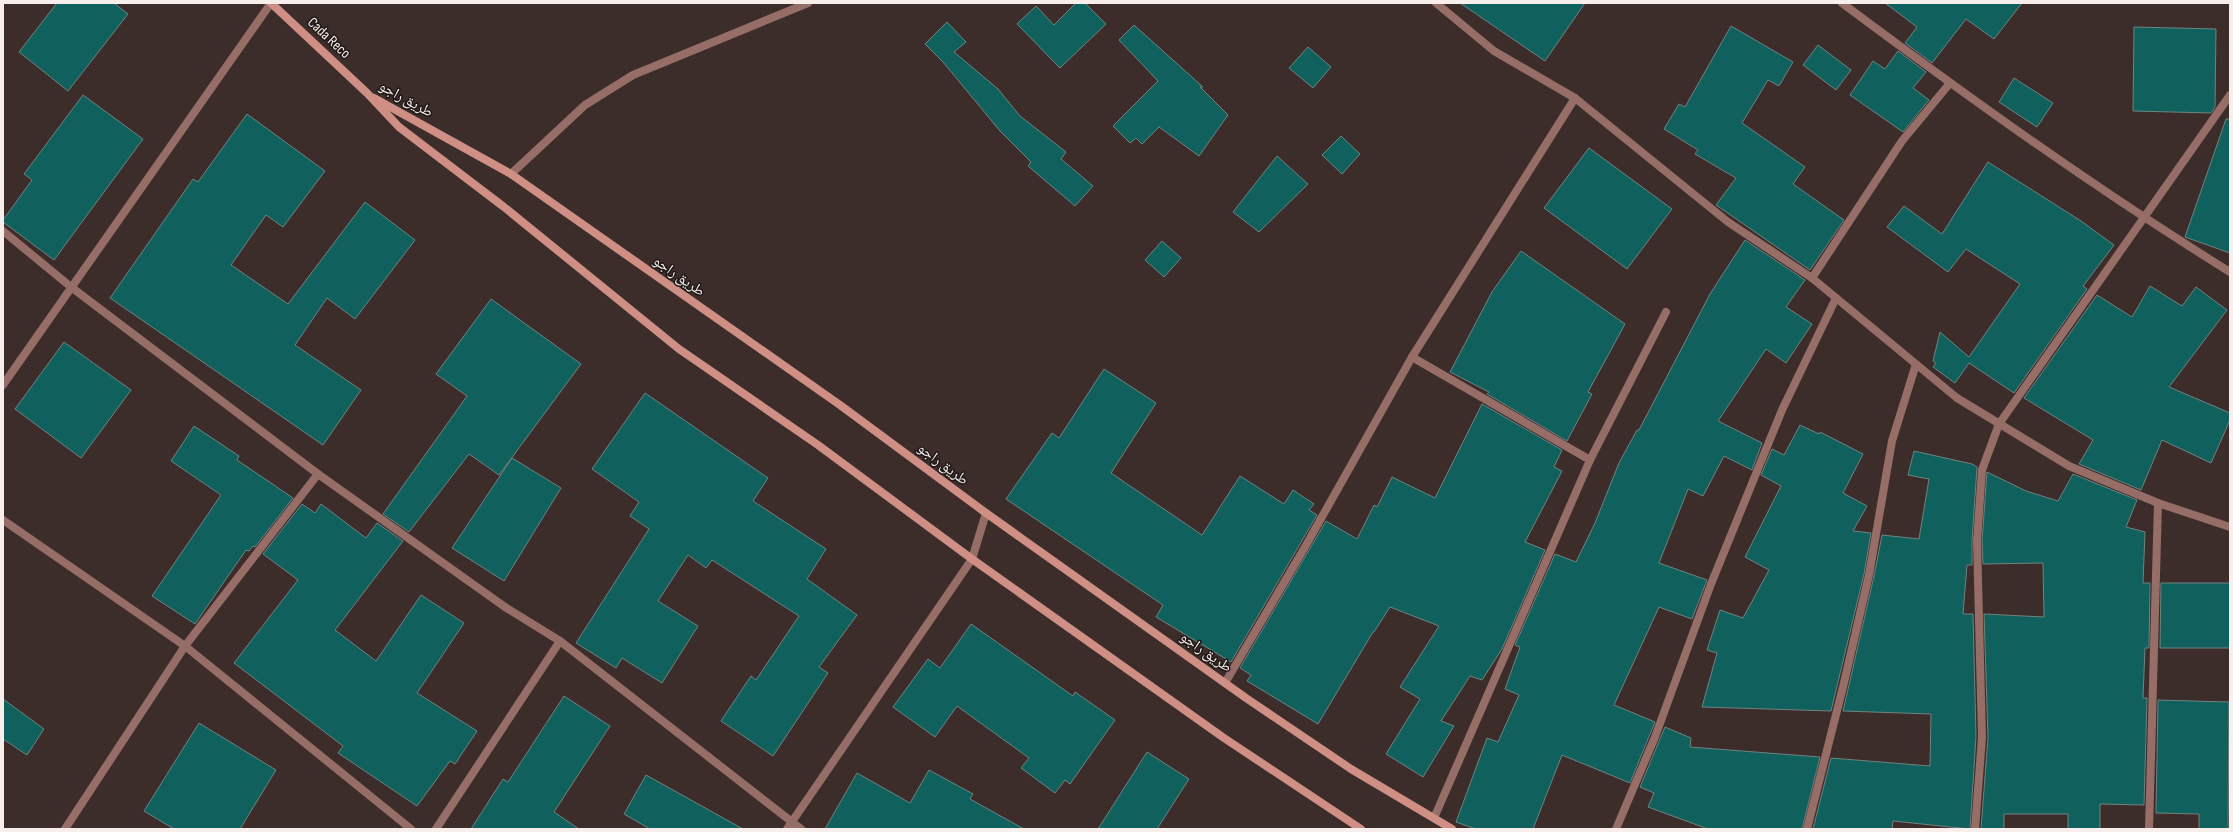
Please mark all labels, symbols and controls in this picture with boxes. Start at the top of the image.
street label: Cada Reco [303,13,355,63]
street label: طريق راجو [376,76,437,122]
street label: طريق راجو [649,251,709,301]
street label: طريق راجو [914,439,972,489]
street label: طريق راجو [1176,627,1236,677]

